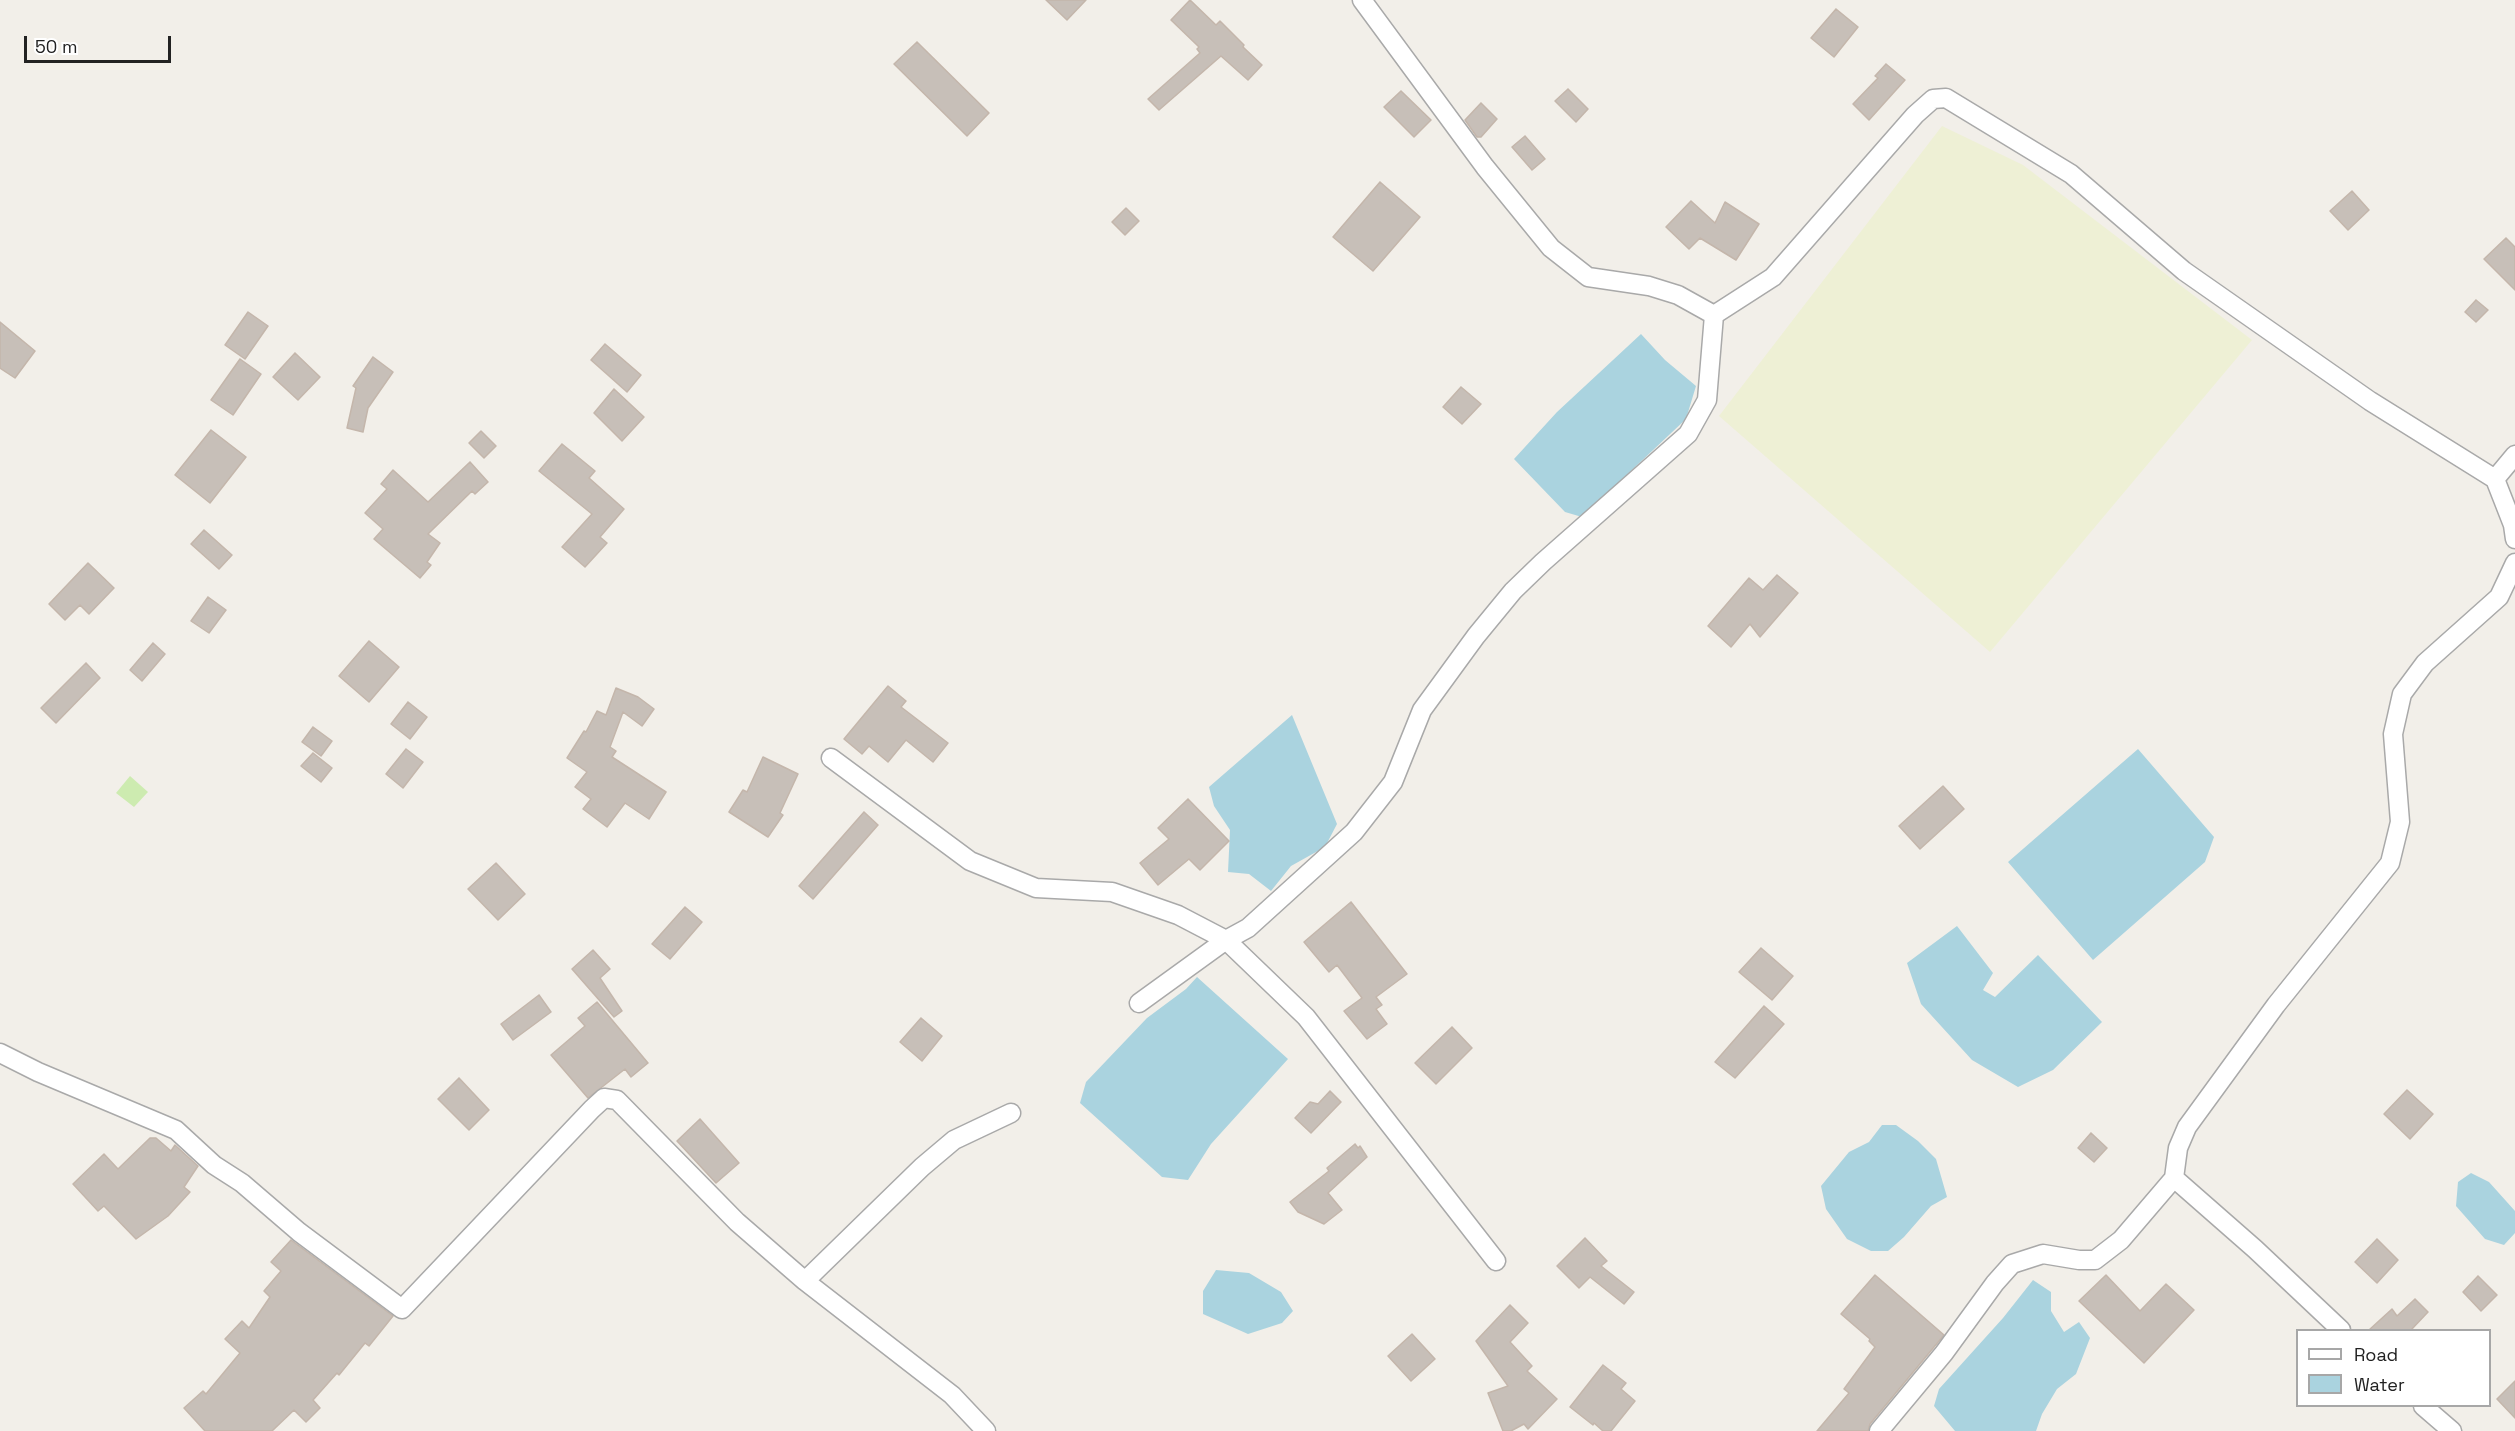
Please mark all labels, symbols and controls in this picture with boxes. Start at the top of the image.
scale bar [27,24,174,62]
text: 50 m [35,35,77,58]
legend [2296,1329,2491,1407]
text: Road [2354,1343,2398,1366]
text: Water [2354,1373,2405,1396]

